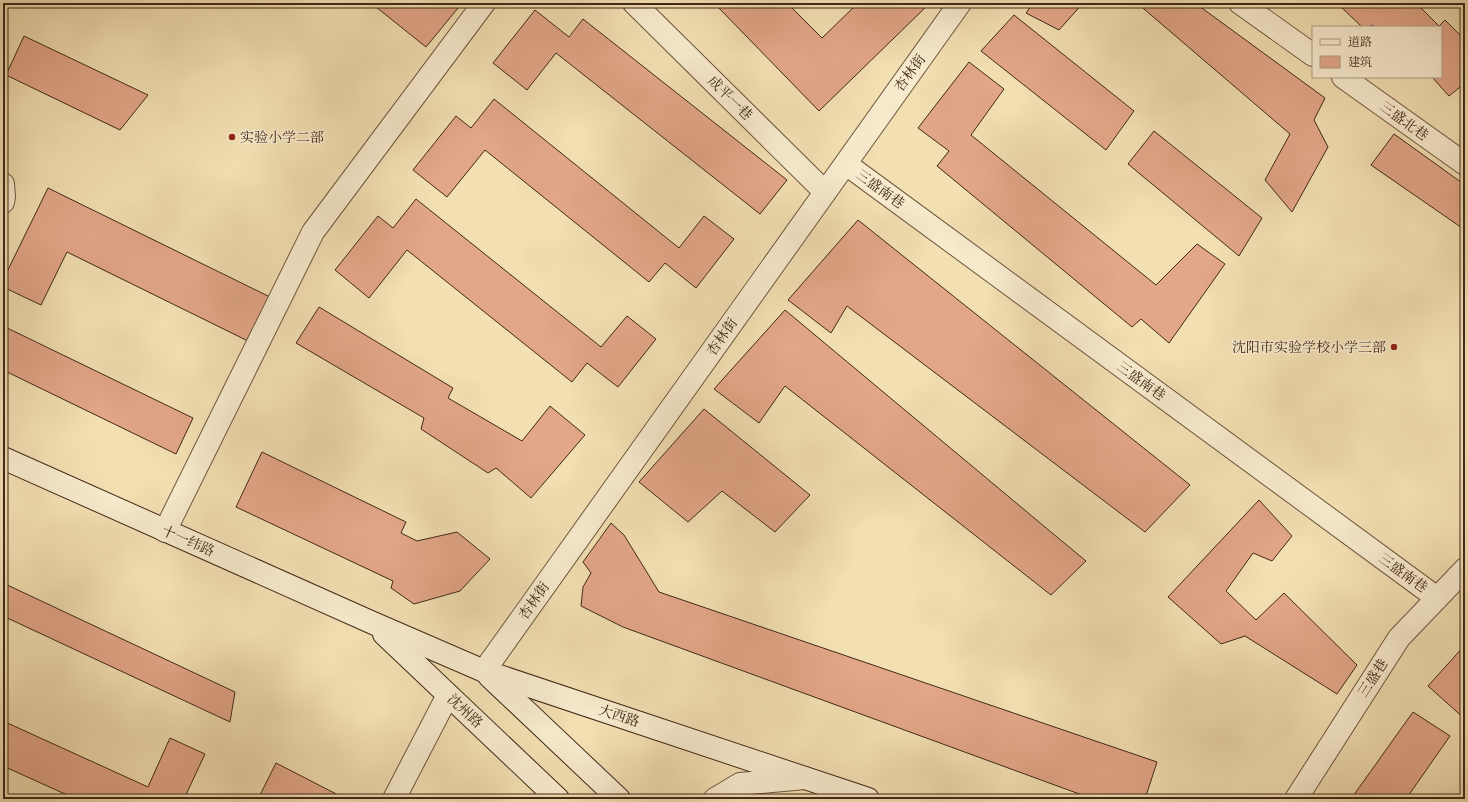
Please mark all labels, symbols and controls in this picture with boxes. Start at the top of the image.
legend [1312,26,1442,78]
text: 道路 [1348,35,1372,49]
street label: 杏林街 [891,51,929,95]
text: 建筑 [1348,55,1372,69]
street label: 成平一巷 [704,72,756,124]
street label: 三盛北巷 [1376,98,1432,144]
place label: 实验小学二部 [240,129,324,146]
marker: 实验小学二部 [227,132,237,142]
street label: 三盛南巷 [852,166,908,212]
street label: 杏林街 [703,315,741,359]
place label: 沈阳市实验学校小学三部 [1232,339,1386,356]
marker: 沈阳市实验学校小学三部 [1389,342,1399,352]
street label: 三盛南巷 [1113,358,1169,404]
street label: 十一纬路 [159,522,217,560]
street label: 三盛南巷 [1375,550,1431,596]
street label: 杏林街 [515,579,553,623]
street label: 三盛巷 [1354,656,1392,700]
street label: 沈州路 [444,690,486,732]
street label: 大西路 [596,701,642,731]

